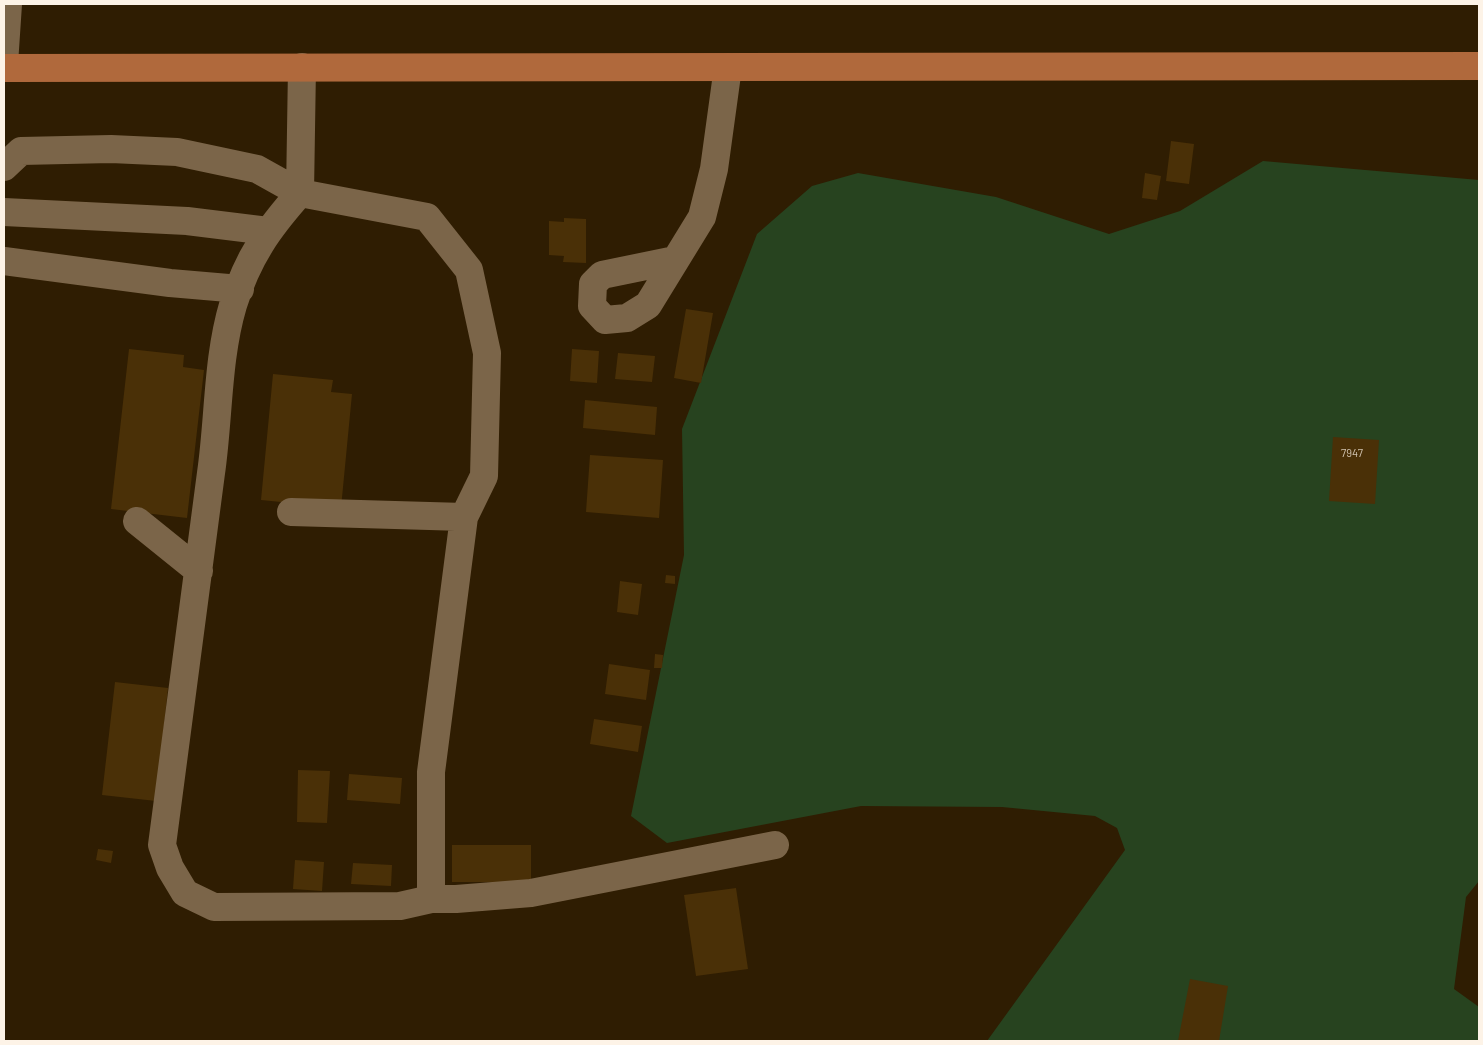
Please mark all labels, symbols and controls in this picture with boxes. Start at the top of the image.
house number: 7947 [1341,446,1363,460]

